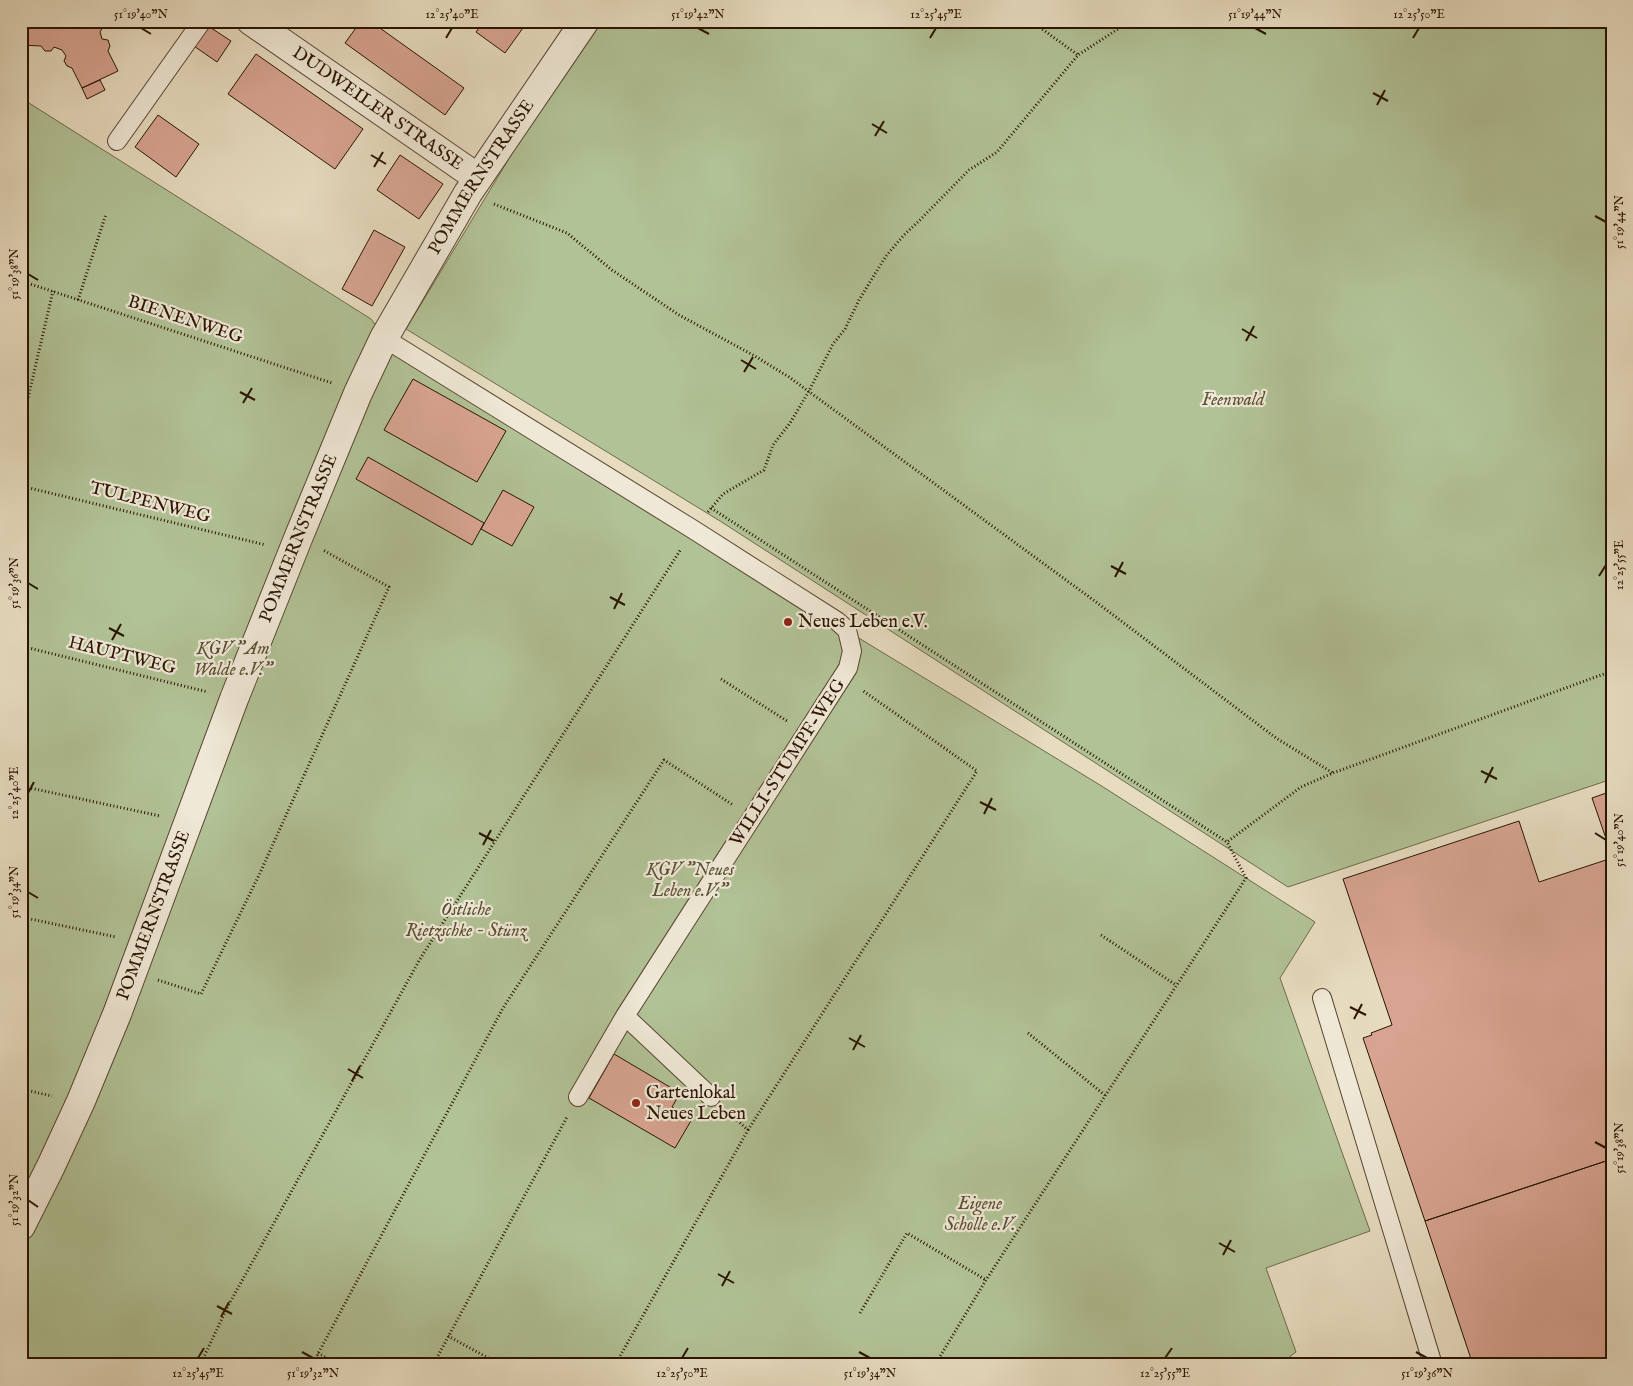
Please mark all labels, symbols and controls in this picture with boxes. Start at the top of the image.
text: 51°19'40"N [114,7,168,22]
text: 12°25'40"E [425,7,479,22]
text: 51°19'42"N [671,7,725,22]
text: 12°25'45"E [910,7,962,22]
text: 51°19'44"N [1228,7,1282,22]
text: 12°25'50"E [1393,7,1445,22]
street label: DUDWEILER STRASSE [288,41,468,176]
street label: POMMERNSTRASSE [423,95,540,259]
text: 51°19'44"N [1612,195,1627,249]
text: 51°19'38"N [7,248,22,300]
street label: BIENENWEG [125,291,246,350]
park label: Feenwald [1202,389,1266,412]
street label: POMMERNSTRASSE [254,451,343,626]
street label: TULPENWEG [87,477,213,529]
text: 12°25'55"E [1612,540,1627,590]
text: 51°19'36"N [7,557,22,609]
place label: Neues Leben e.V. [798,611,928,634]
marker: Neues Leben e.V. [782,616,794,628]
street label: HAUPTWEG [66,632,179,681]
park label: KGV "Am Walde e.V." [194,638,274,682]
street label: WILLI-STUMPF-WEG [725,674,851,851]
text: 12°25'40"E [7,766,22,820]
text: 51°19'40"N [1612,813,1627,867]
street label: POMMERNSTRASSE [112,827,196,1004]
park label: KGV "Neues Leben e.V." [645,859,735,903]
text: 51°19'34"N [7,865,22,918]
park label: Östliche Rietzschke - Stünz [405,899,529,943]
place label: Gartenlokal Neues Leben [646,1082,746,1126]
marker: Gartenlokal Neues Leben [630,1097,642,1109]
text: 51°19'38"N [1612,1122,1627,1174]
text: 51°19'32"N [7,1173,22,1226]
park label: Eigene Scholle e.V. [944,1193,1016,1237]
text: 12°25'45"E [172,1366,224,1381]
text: 51°19'32"N [287,1366,340,1381]
text: 12°25'50"E [656,1366,708,1381]
text: 51°19'34"N [844,1366,897,1381]
text: 12°25'55"E [1140,1366,1190,1381]
text: 51°19'36"N [1401,1366,1453,1381]

